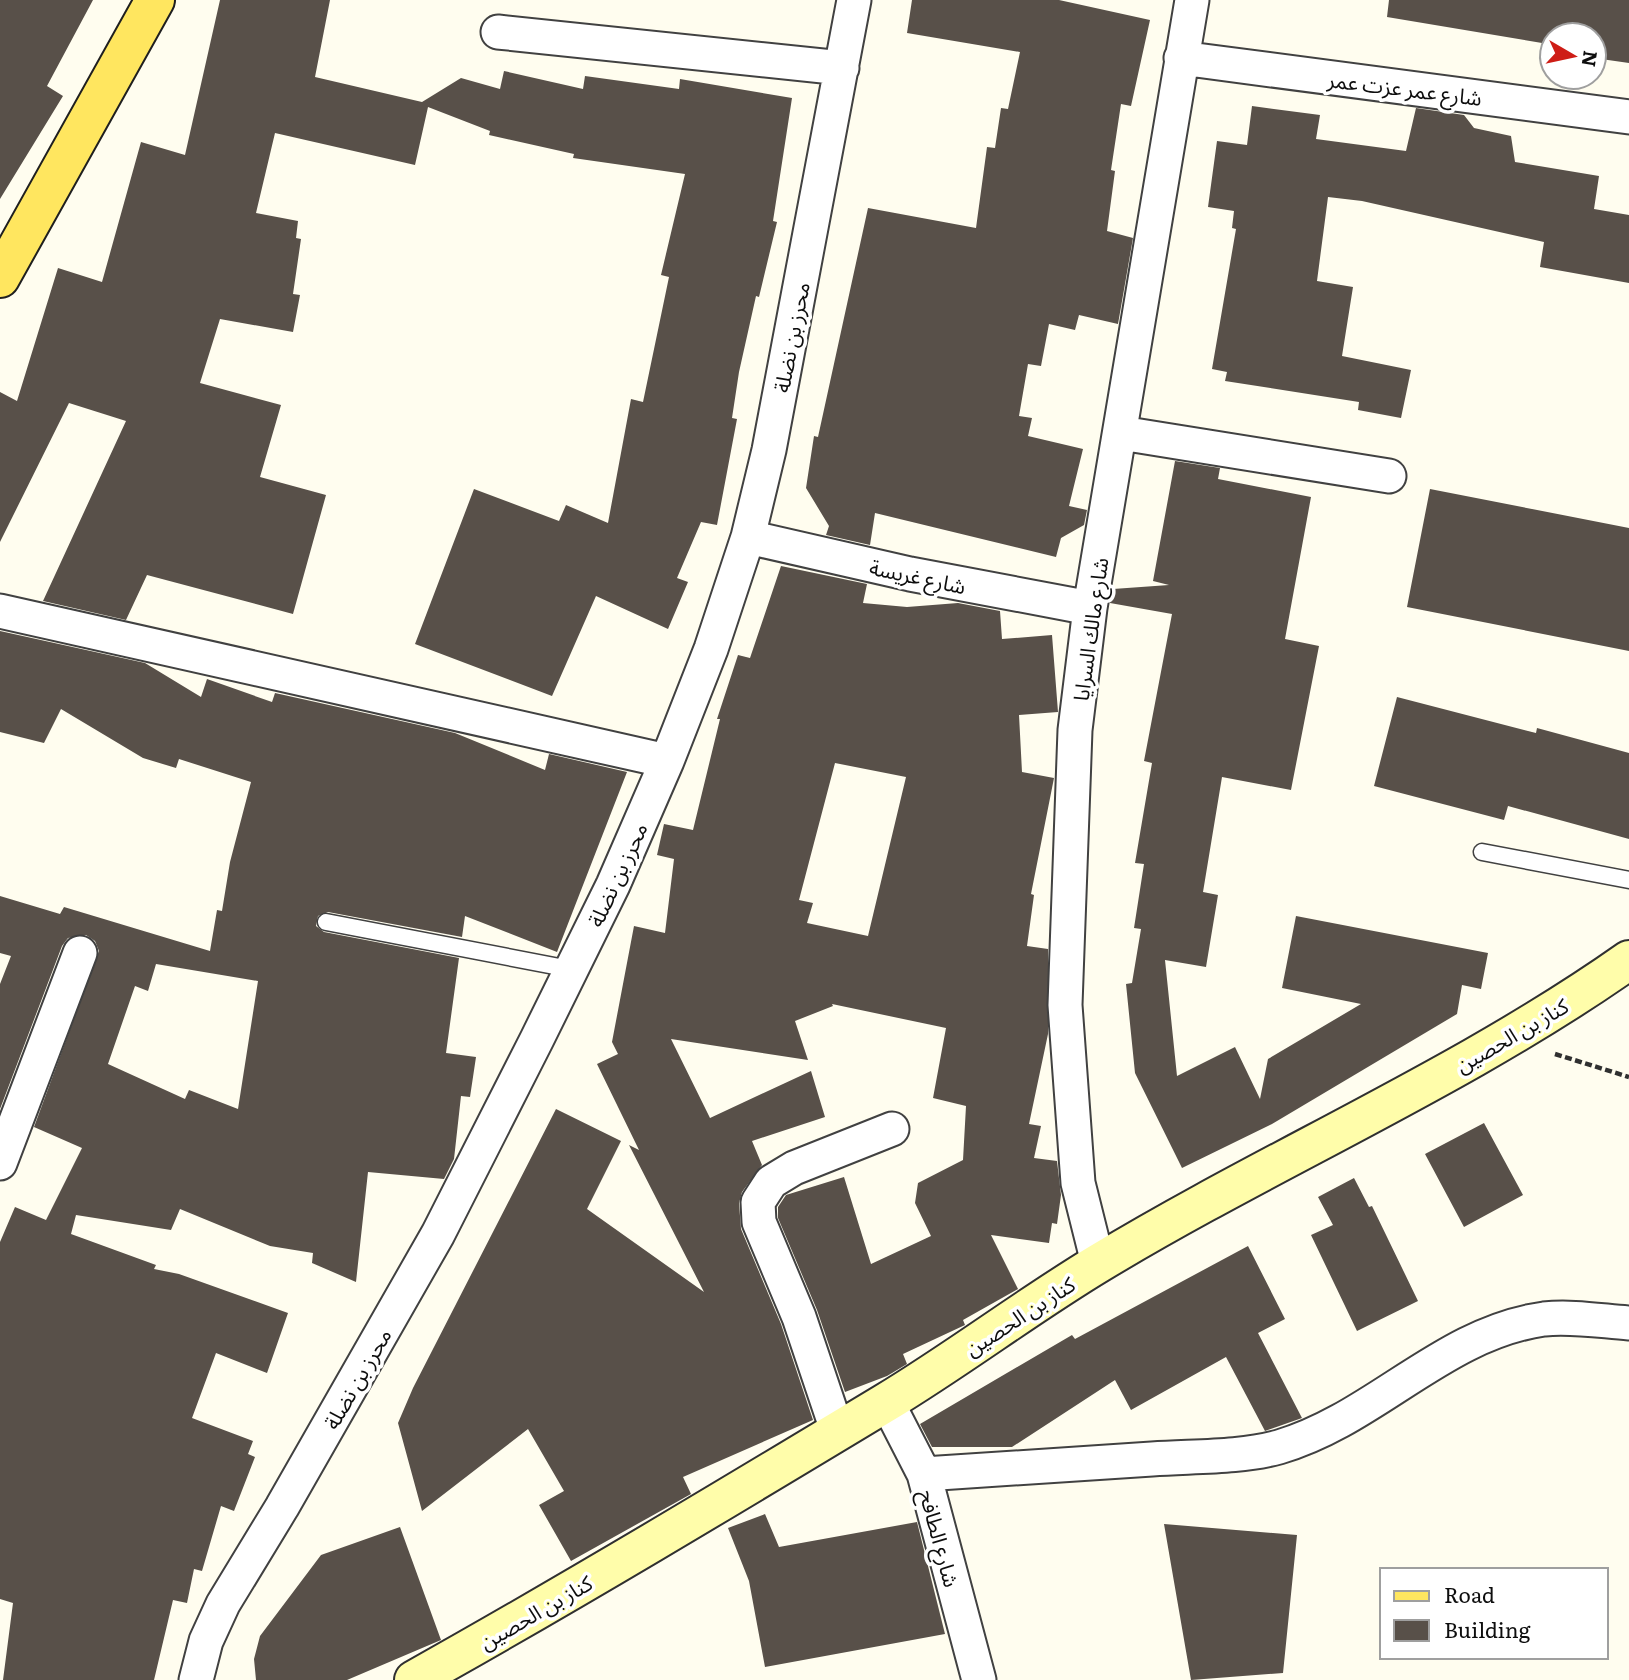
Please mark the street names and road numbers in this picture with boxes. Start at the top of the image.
street label: شارع عمر عزت عمر [1325,62,1484,114]
street label: محرز بن نضلة [764,279,816,395]
street label: شارع غريسة [867,550,969,602]
street label: شارع مالك السرايا [1064,555,1116,703]
street label: محرز بن نضلة [578,817,654,931]
street label: كناز بن الحصين [1449,989,1574,1079]
street label: كناز بن الحصين [958,1268,1081,1362]
street label: محرز بن نضلة [315,1322,397,1434]
street label: شارع الطافح [911,1486,969,1591]
street label: كناز بن الحصين [473,1566,598,1656]

